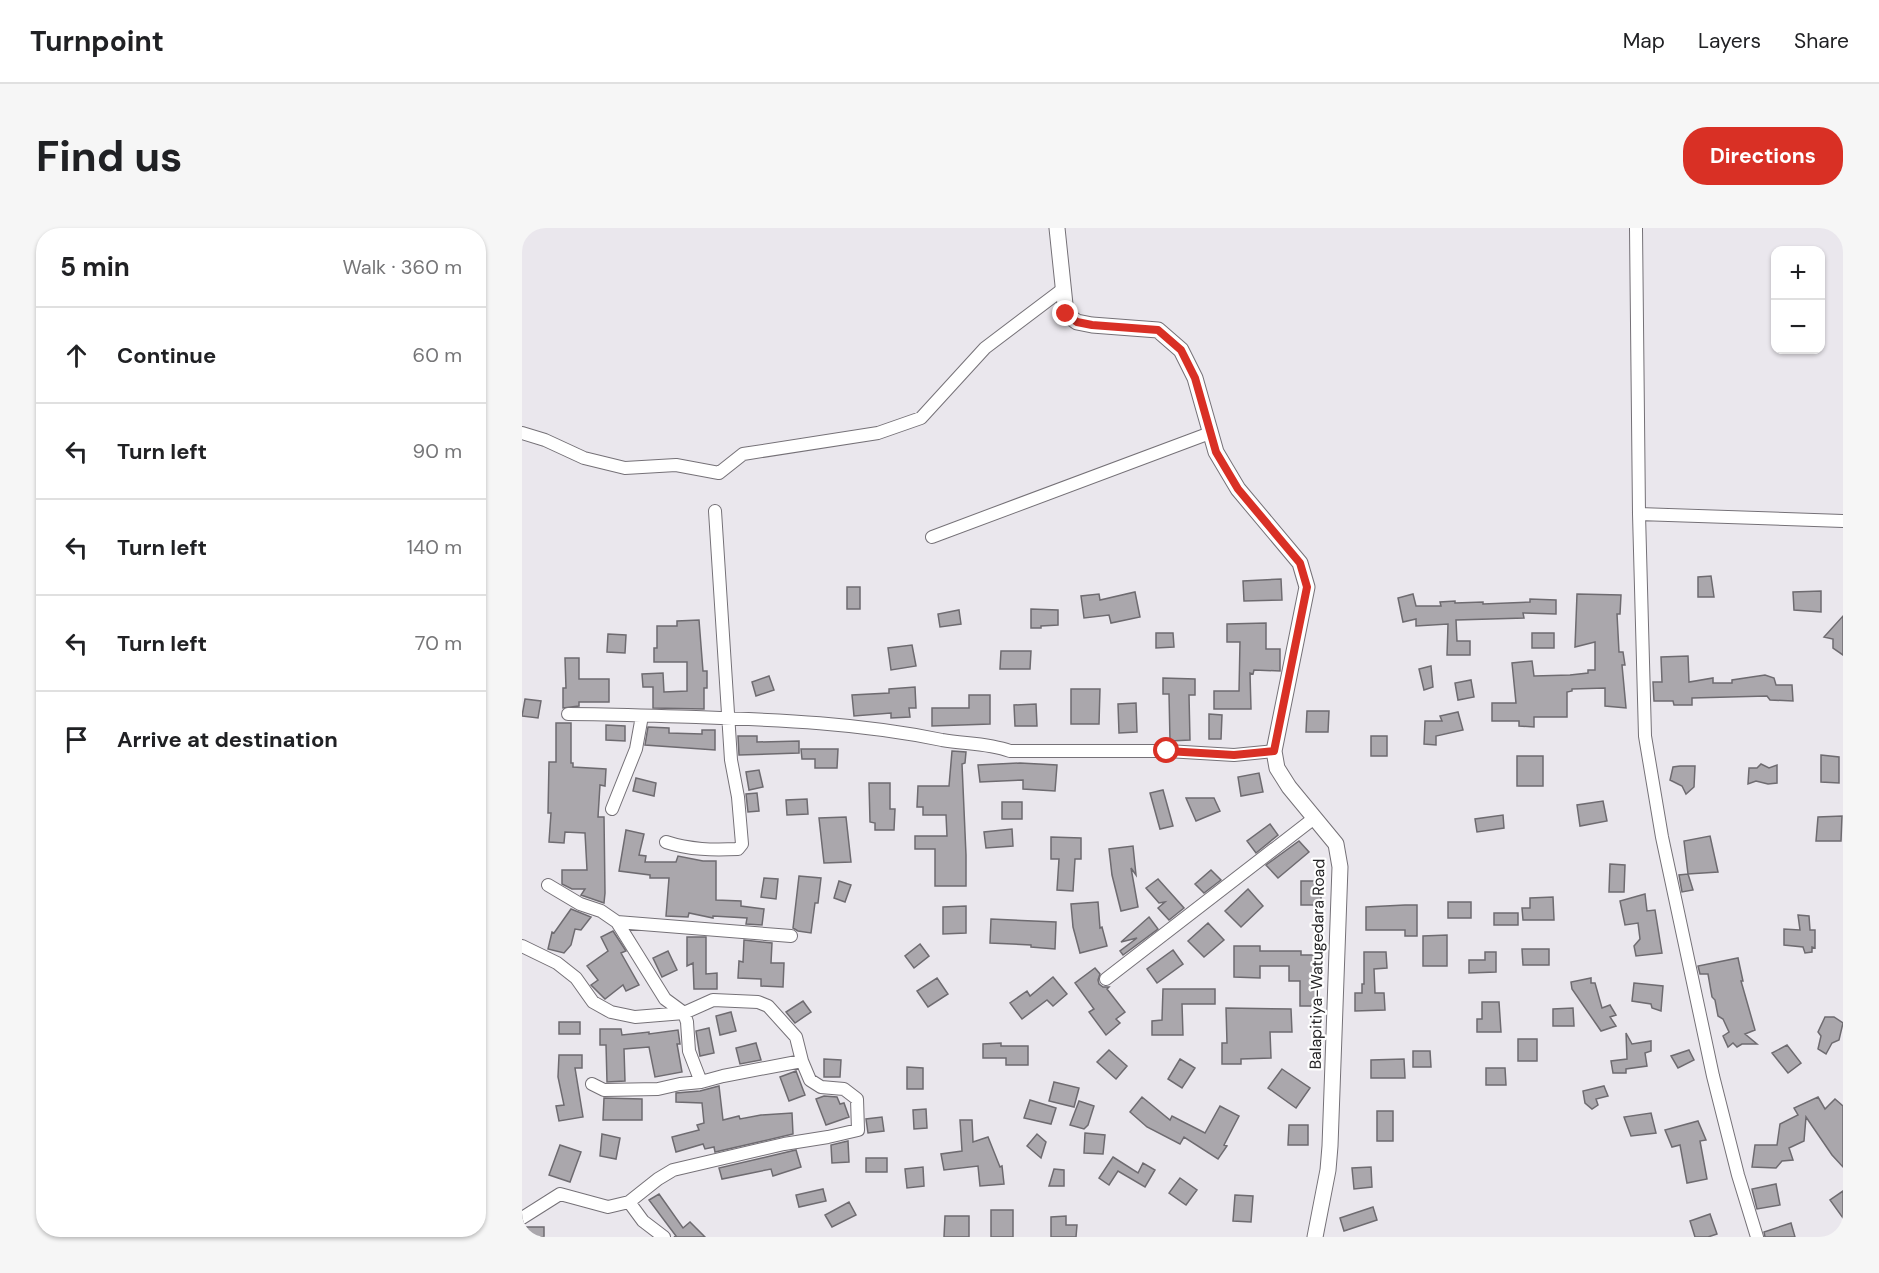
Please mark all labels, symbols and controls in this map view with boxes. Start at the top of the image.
text: Turnpoint [30,23,164,60]
text: Map [1623,27,1665,55]
text: Layers [1698,27,1761,55]
text: Share [1794,27,1849,55]
button: Directions [1683,127,1843,185]
text: Find us [36,129,182,184]
map controls [1771,246,1825,354]
button: + [1771,246,1825,300]
text: 5 min [60,250,130,284]
text: Walk · 360 m [342,254,462,280]
route end [1052,300,1078,326]
button: − [1771,300,1825,354]
icon: ahead [60,339,93,372]
text: Continue [117,341,216,370]
text: 60 m [413,342,462,368]
icon: left [60,435,93,468]
text: Turn left [117,437,207,466]
text: 90 m [413,438,462,464]
icon: left [60,531,93,564]
text: Turn left [117,533,207,562]
text: 140 m [407,534,462,560]
icon: left [60,627,93,660]
text: Turn left [117,629,207,658]
text: 70 m [415,630,462,656]
icon: arrive [60,723,93,756]
text: Arrive at destination [117,725,338,754]
route start [1153,737,1179,763]
street label: Balapitiya-Watugedara Road [1305,858,1329,1070]

